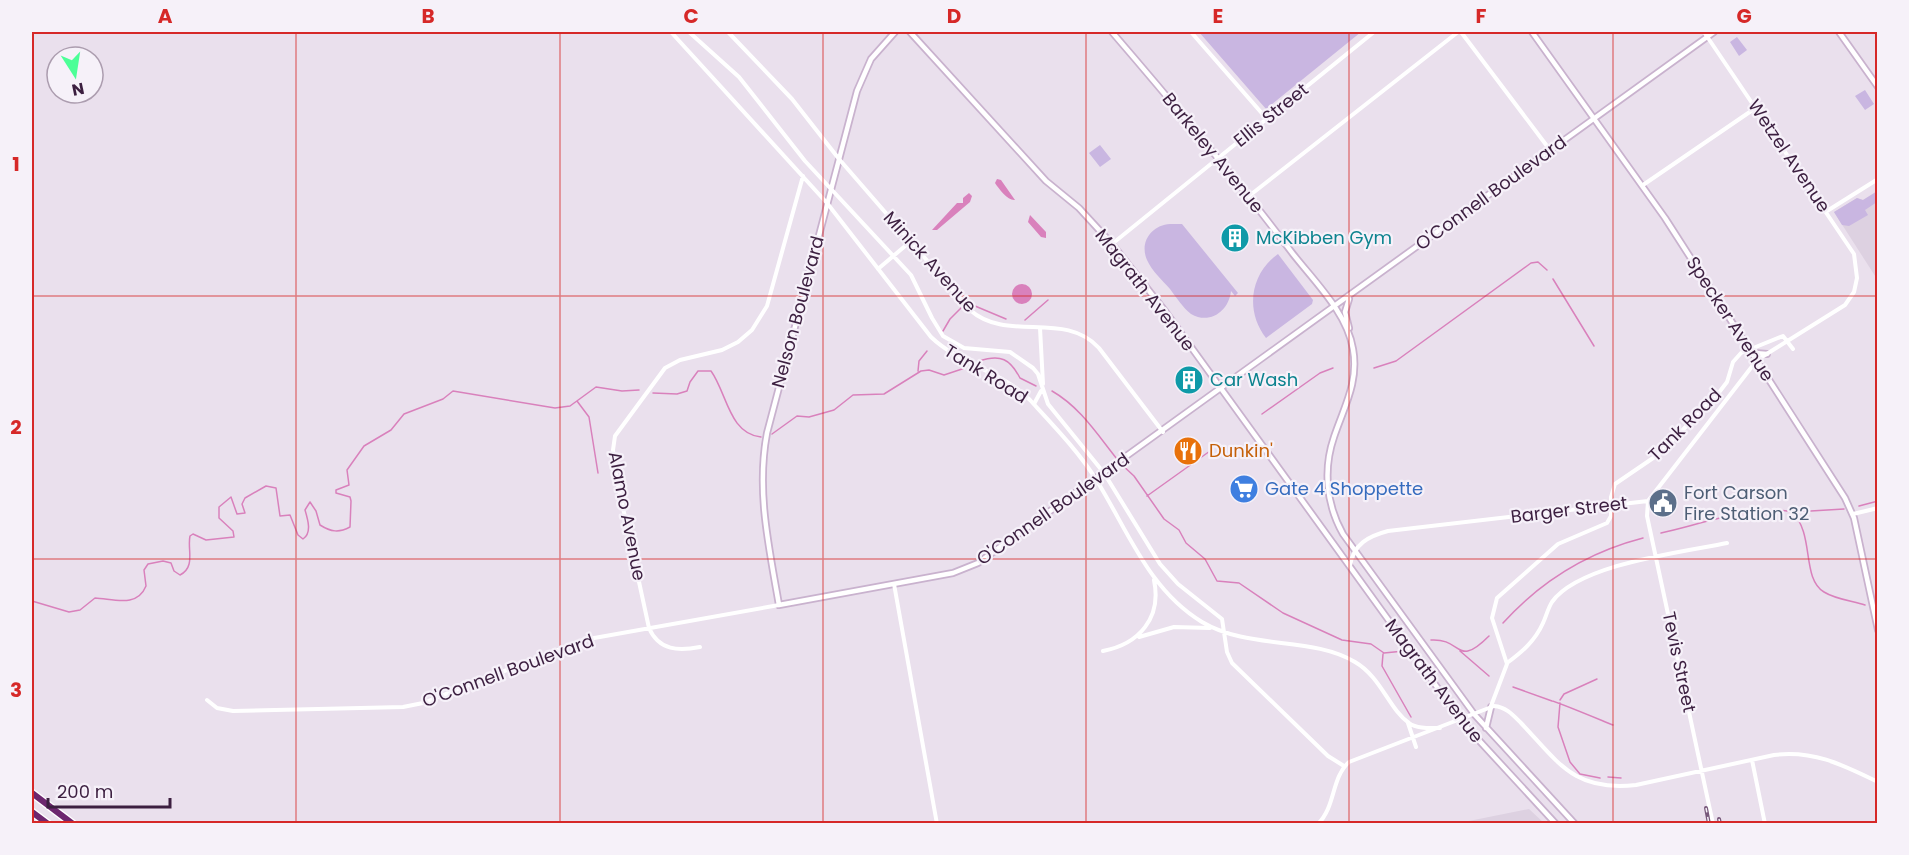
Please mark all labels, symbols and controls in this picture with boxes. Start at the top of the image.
text: A [158,2,173,30]
text: B [421,2,435,30]
text: C [683,2,699,30]
text: D [947,2,961,30]
text: E [1213,2,1223,30]
text: F [1476,2,1487,30]
text: G [1736,2,1752,30]
north arrow [45,45,105,105]
text: N [70,77,86,102]
street label: Ellis Street [1228,77,1313,152]
street label: Barkeley Avenue [1157,87,1270,218]
street label: Wetzel Avenue [1742,94,1837,217]
street label: O'Connell Boulevard [1410,129,1571,256]
text: 1 [12,150,20,178]
street label: Minick Avenue [878,206,983,318]
building icon: McKibben Gym [1219,222,1251,254]
street label: Magrath Avenue [1090,223,1201,356]
place label: McKibben Gym [1256,225,1392,250]
street label: Nelson Boulevard [765,233,830,391]
street label: Specker Avenue [1681,251,1780,386]
street label: Tank Road [940,338,1033,409]
building icon: Car Wash [1173,364,1205,396]
place label: Car Wash [1210,367,1298,392]
street label: Tank Road [1642,382,1727,467]
text: 2 [10,413,22,441]
restaurant icon: Dunkin' [1172,435,1204,467]
place label: Dunkin' [1209,438,1273,463]
street label: O'Connell Boulevard [971,446,1134,571]
street label: Alamo Avenue [603,449,652,583]
supermarket icon: Gate 4 Shoppette [1228,473,1260,505]
place label: Gate 4 Shoppette [1265,476,1423,501]
place label: Fort Carson Fire Station 32 [1684,480,1809,526]
public building icon: Fort Carson Fire Station 32 [1647,487,1679,519]
street label: Barger Street [1509,490,1629,529]
street label: Tevis Street [1657,609,1702,715]
street label: Magrath Avenue [1380,614,1489,748]
street label: O'Connell Boulevard [418,628,597,713]
text: 3 [10,676,22,704]
scale bar [48,771,170,809]
text: 200 m [57,779,113,804]

